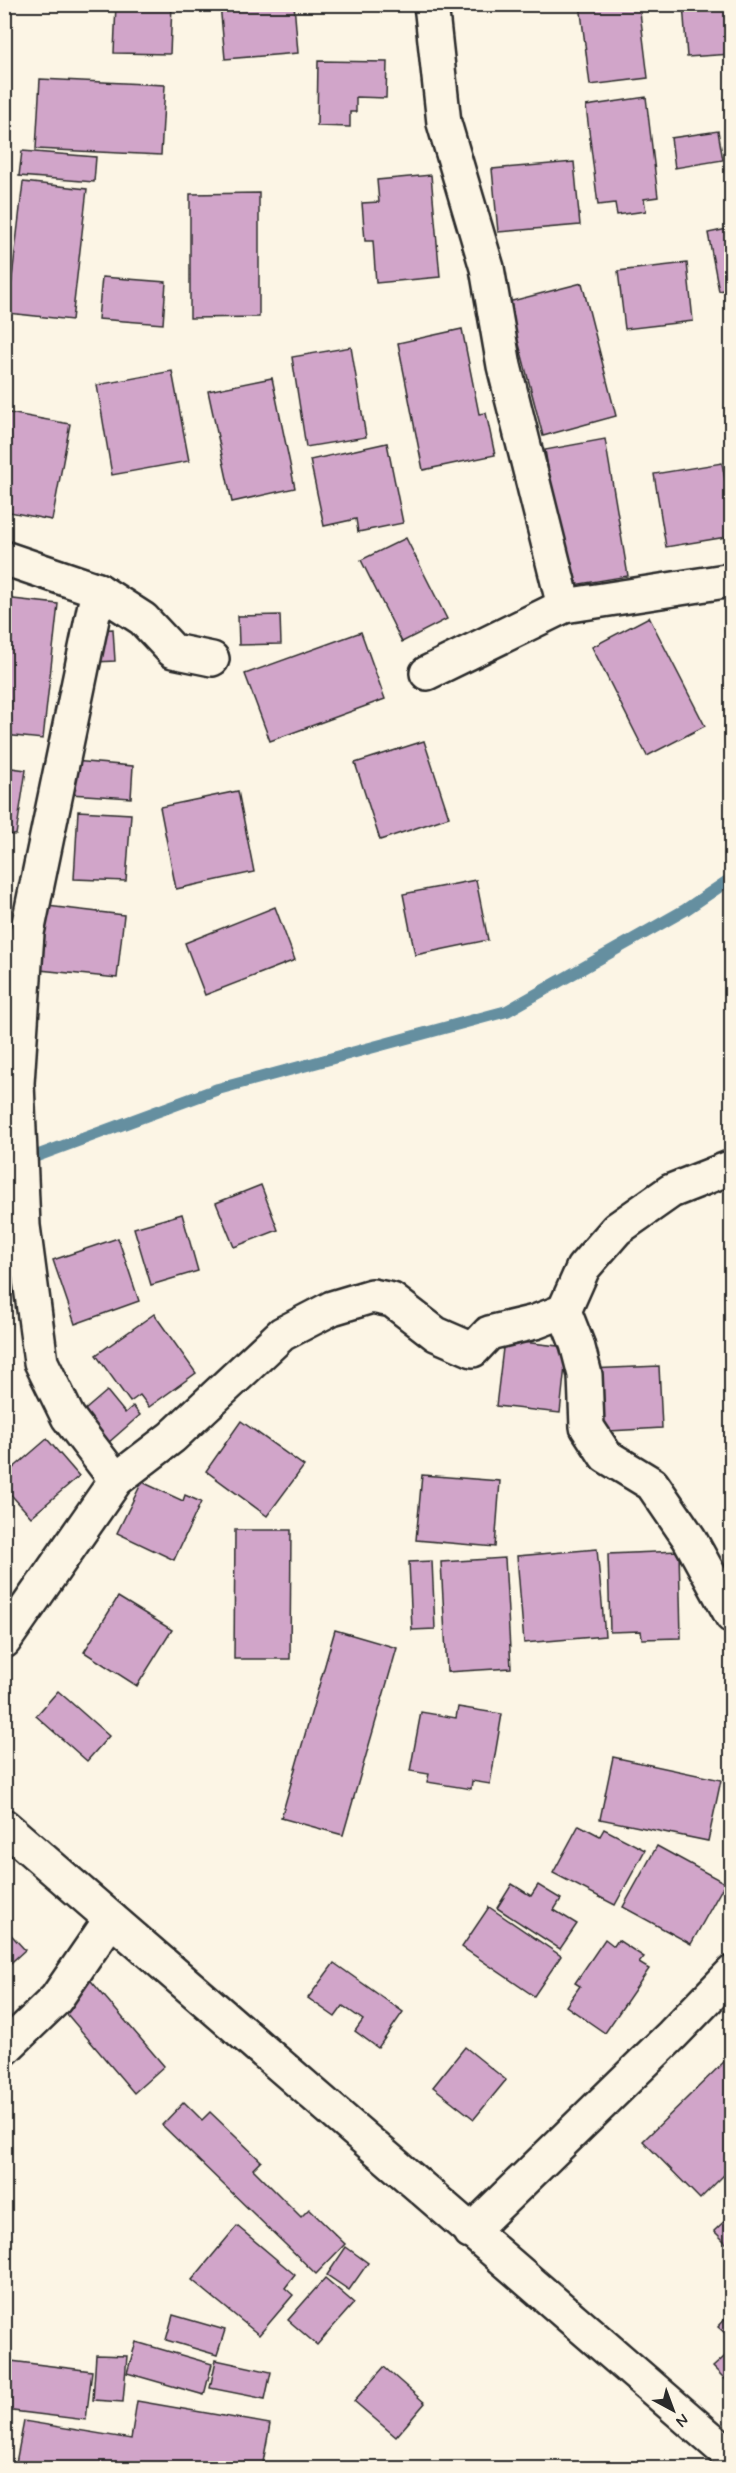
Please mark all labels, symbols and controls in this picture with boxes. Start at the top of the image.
north arrow [643,2380,703,2440]
text: N [671,2409,693,2432]

